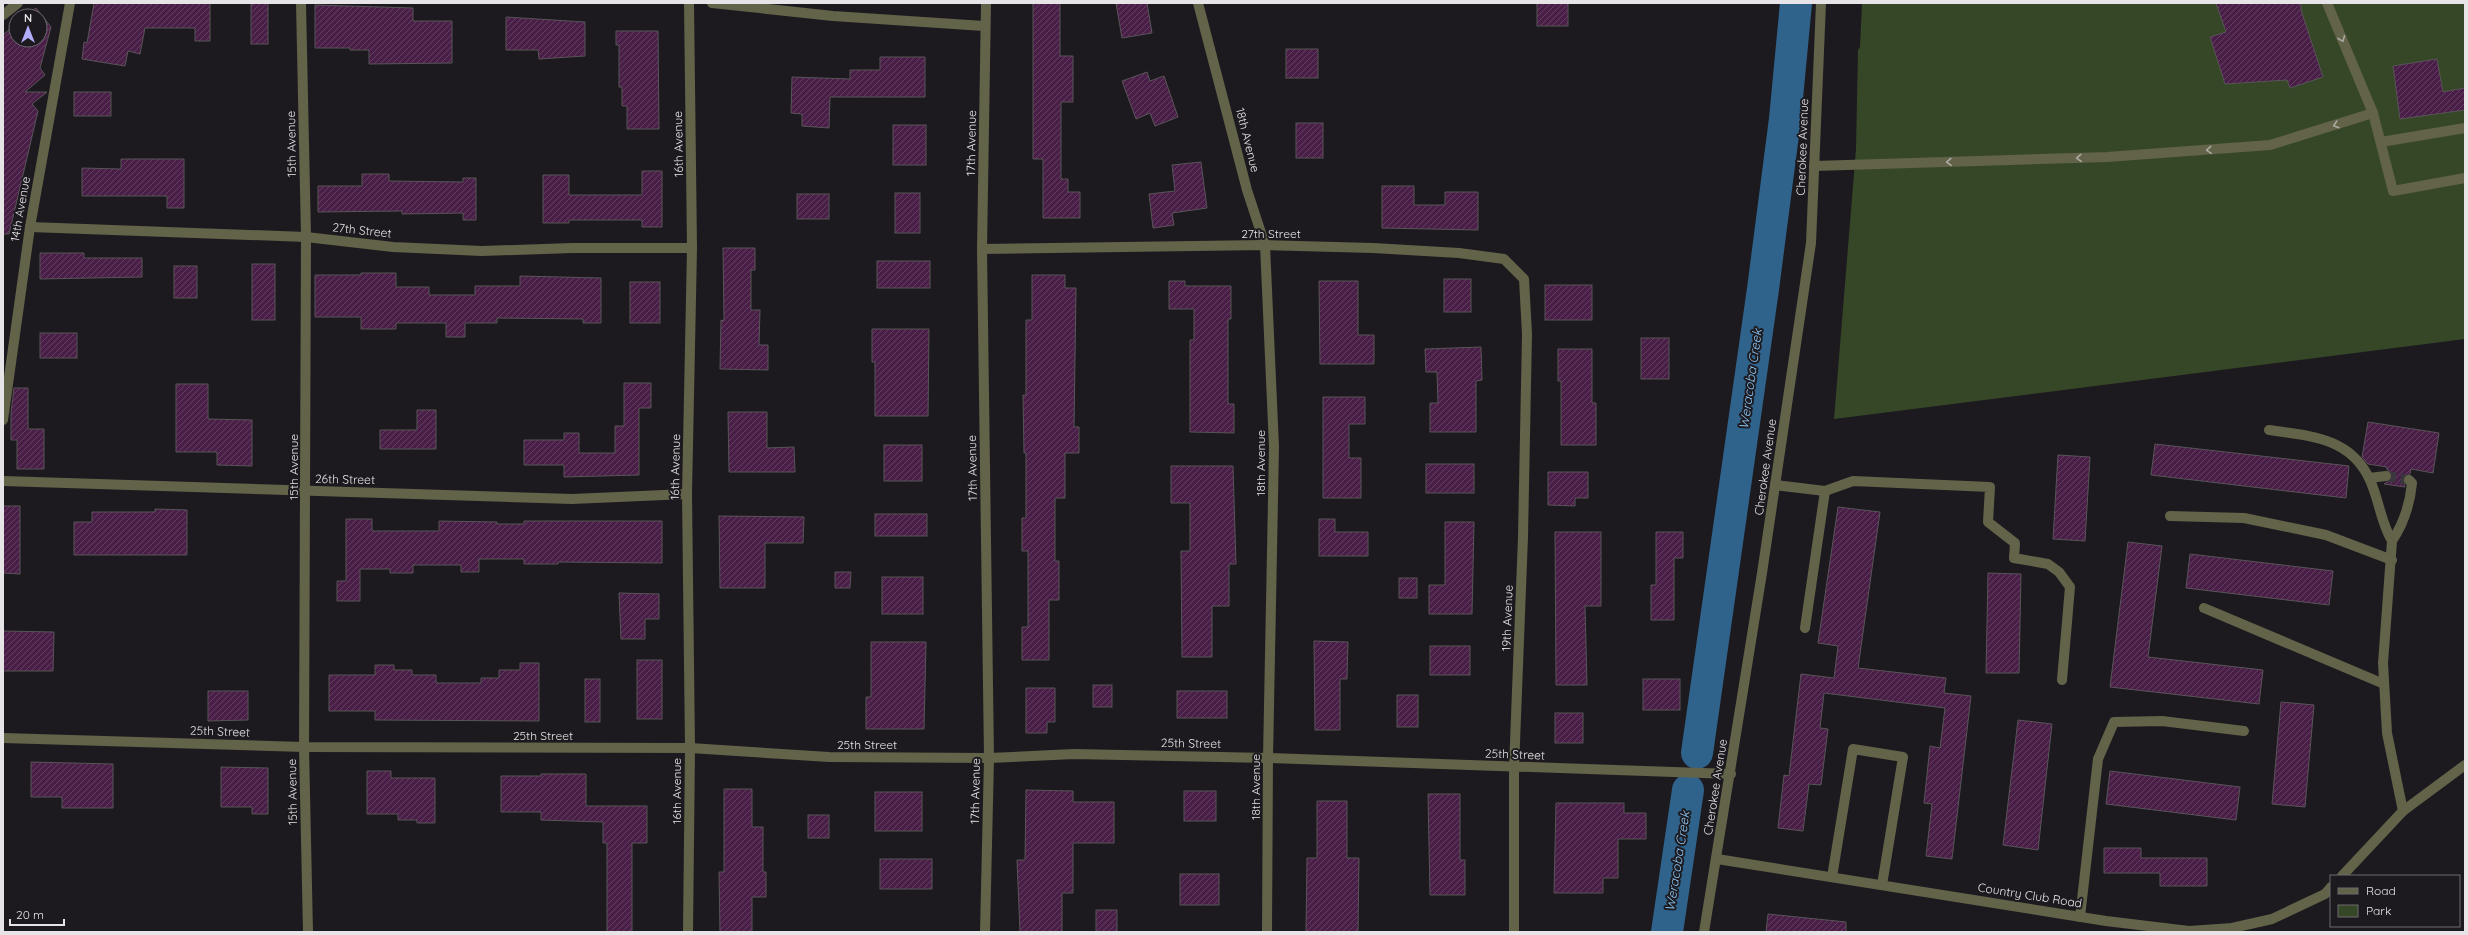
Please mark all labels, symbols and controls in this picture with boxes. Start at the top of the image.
north arrow [8,8,48,48]
text: N [24,11,32,25]
one-way arrow [2338,36,2346,43]
street label: Cherokee Avenue [1793,98,1811,196]
street label: 18th Avenue [1233,106,1263,174]
street label: 17th Avenue [963,110,979,176]
street label: 15th Avenue [283,111,299,177]
street label: 16th Avenue [670,111,686,177]
one-way arrow [2333,120,2340,129]
one-way arrow [2206,145,2212,154]
one-way arrow [2076,153,2082,162]
one-way arrow [1946,157,1952,166]
street label: 14th Avenue [7,175,33,243]
street label: 27th Street [332,219,392,241]
street label: 27th Street [1241,226,1301,241]
water label: Weracoba Creek [1735,327,1765,430]
street label: Cherokee Avenue [1751,418,1779,516]
street label: 18th Avenue [1253,430,1268,496]
street label: 15th Avenue [286,434,301,500]
street label: 16th Avenue [667,434,683,500]
street label: 17th Avenue [964,435,980,501]
street label: 26th Street [315,471,375,487]
street label: 19th Avenue [1498,584,1516,651]
street label: 25th Street [190,722,250,740]
street label: 25th Street [513,728,573,743]
street label: 25th Street [1161,735,1221,751]
street label: 25th Street [837,737,897,752]
street label: Cherokee Avenue [1700,738,1730,836]
street label: 25th Street [1485,745,1545,763]
street label: 18th Avenue [1248,754,1263,820]
street label: 16th Avenue [669,758,684,824]
street label: 17th Avenue [967,758,983,824]
street label: 15th Avenue [284,759,300,825]
water label: Weracoba Creek [1661,809,1693,912]
legend [2330,875,2460,927]
street label: Country Club Road [1977,879,2083,911]
text: Road [2366,883,2396,898]
scale bar [10,901,64,927]
text: Park [2366,903,2391,918]
text: 20 m [16,907,44,922]

